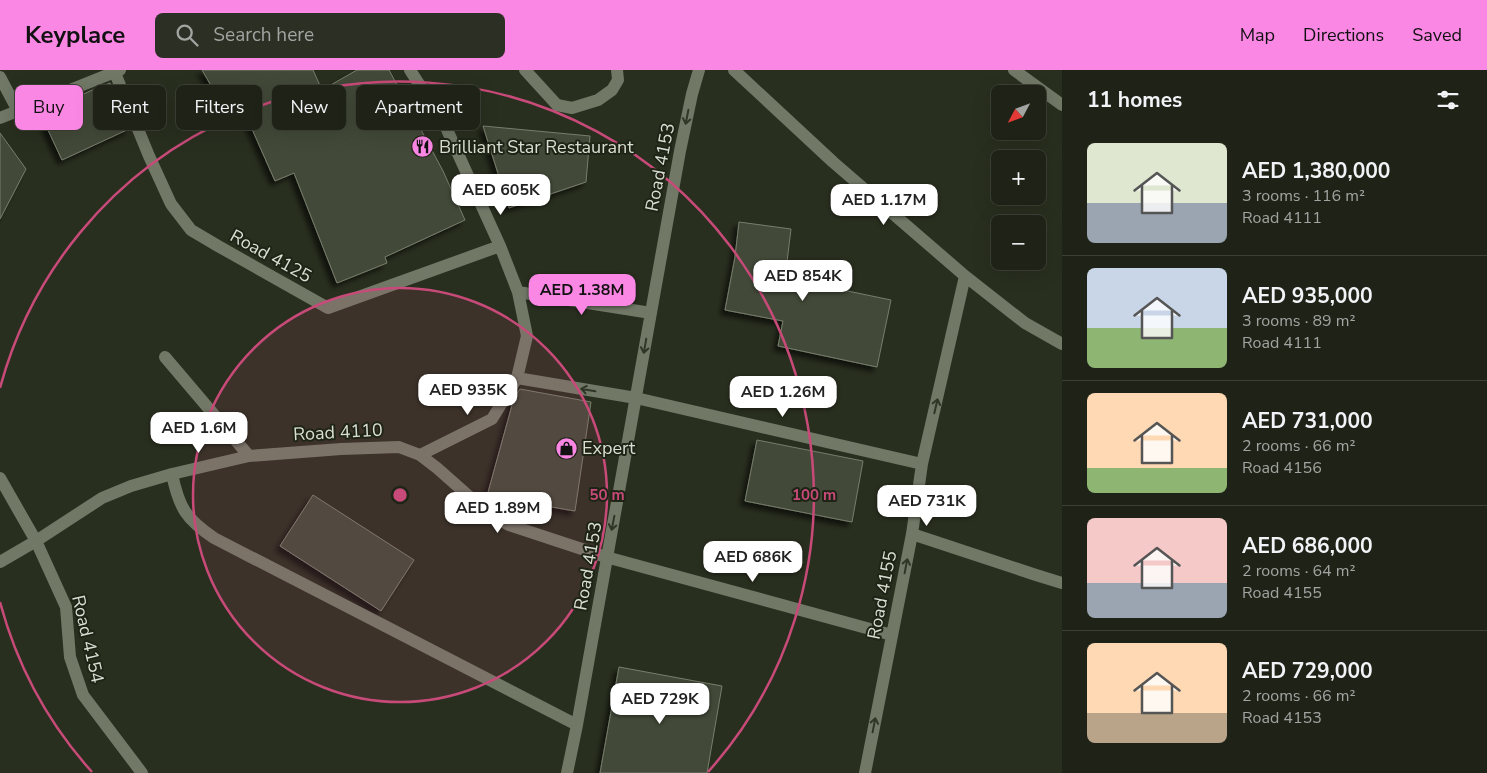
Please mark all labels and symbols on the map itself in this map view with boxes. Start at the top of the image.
north arrow [991,85,1046,140]
one-way arrow [682,109,691,125]
street label: Road 4153 [640,121,680,213]
restaurant icon: Brilliant Star Restaurant [411,135,435,159]
place label: Brilliant Star Restaurant [439,135,634,159]
pin: AED 605K [449,174,553,216]
pin: AED 1.17M [827,184,941,226]
street label: Road 4125 [226,224,316,288]
pin: AED 854K [751,260,855,302]
pin: AED 1.38M [525,274,639,316]
one-way arrow [640,338,650,354]
pin: AED 935K [416,374,520,416]
pin: AED 1.26M [726,376,840,418]
one-way arrow [581,385,597,395]
one-way arrow [931,399,941,415]
pin: AED 1.6M [147,412,251,454]
street label: Road 4110 [293,418,383,446]
shop icon: Expert [554,436,578,460]
place label: Expert [582,436,636,460]
pin: AED 731K [875,484,979,527]
text: 50 m [589,485,625,505]
text: 100 m [792,485,836,505]
centre of rings [391,486,409,504]
pin: AED 1.89M [441,492,555,534]
one-way arrow [608,515,617,531]
street label: Road 4153 [568,520,608,612]
pin: AED 686K [701,540,805,583]
street label: Road 4155 [862,549,902,641]
one-way arrow [901,558,911,574]
street label: Road 4154 [66,593,110,686]
pin: AED 729K [608,682,712,725]
one-way arrow [870,718,880,734]

